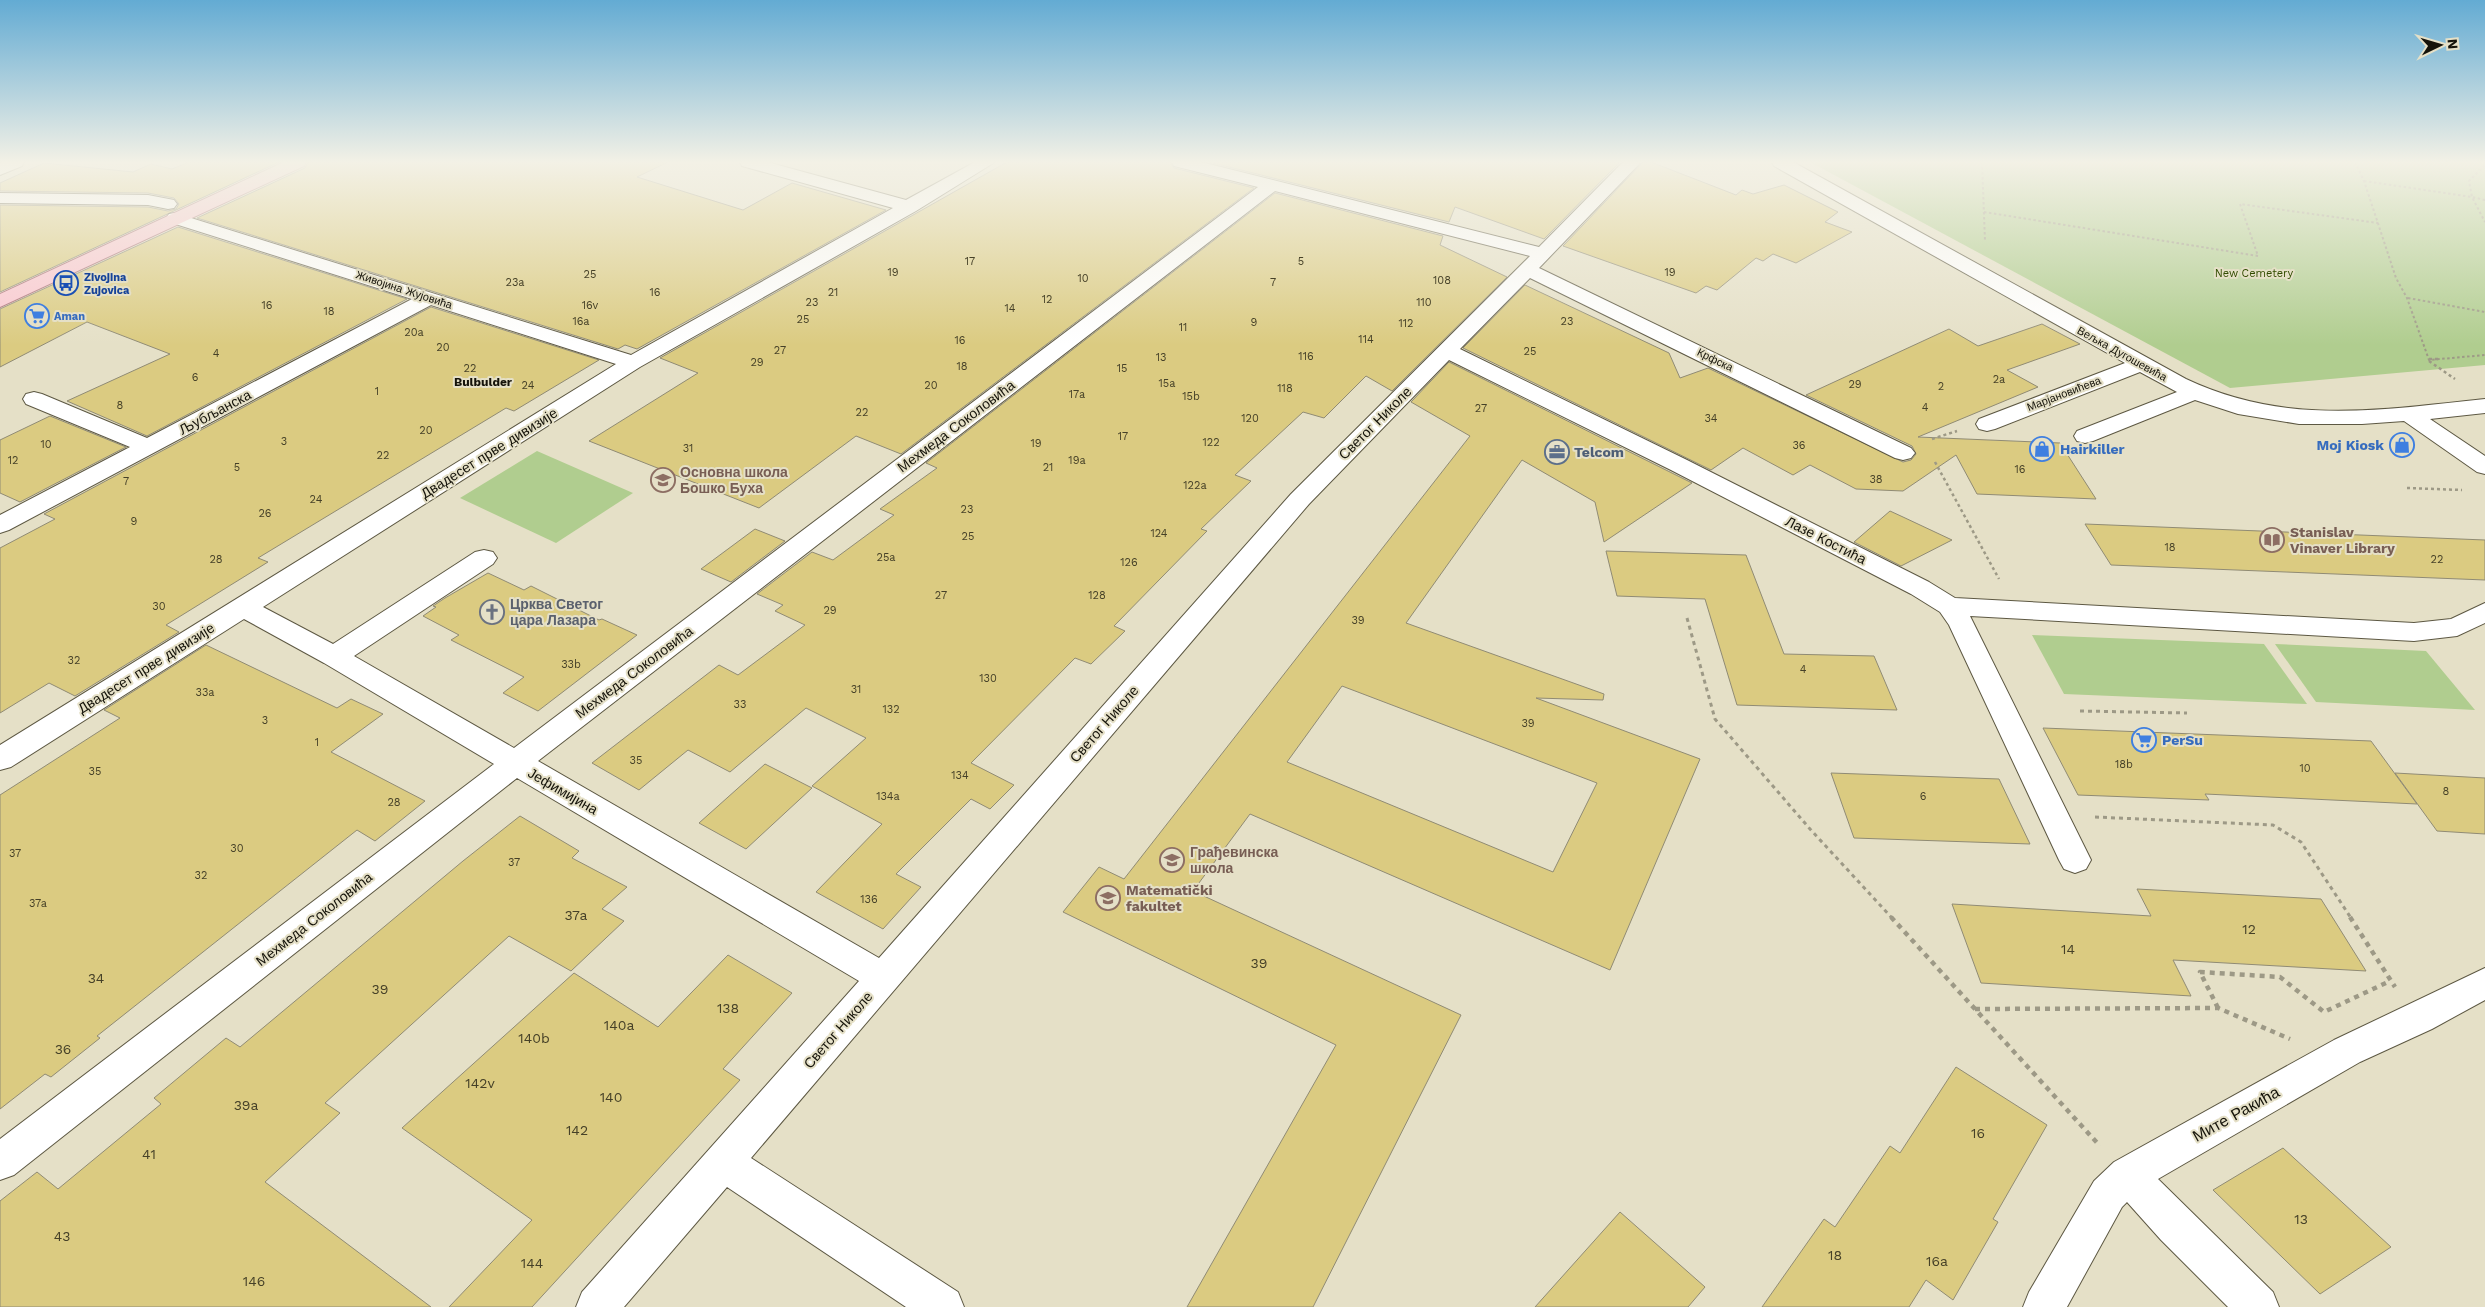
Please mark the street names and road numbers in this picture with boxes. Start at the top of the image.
street label: Живојина Жујовића [354,268,455,312]
street label: Вељка Дугошевића [2075,324,2170,384]
street label: Крфска [1695,346,1736,375]
street label: Марјановићева [2025,374,2104,414]
street label: Мехмеда Соколовића [894,377,1018,475]
street label: Светог Николе [1335,383,1415,463]
street label: Љубљанска [176,386,254,438]
street label: Двадесет прве дивизије [418,404,560,502]
street label: Лазе Костића [1783,513,1869,567]
street label: Двадесет прве дивизије [75,619,217,717]
street label: Мехмеда Соколовића [572,623,696,721]
street label: Светог Николе [1066,682,1142,766]
street label: Јефимијина [525,765,601,818]
street label: Мехмеда Соколовића [253,869,375,969]
street label: Светог Николе [800,988,876,1072]
street label: Мите Ракића [2189,1082,2283,1146]

